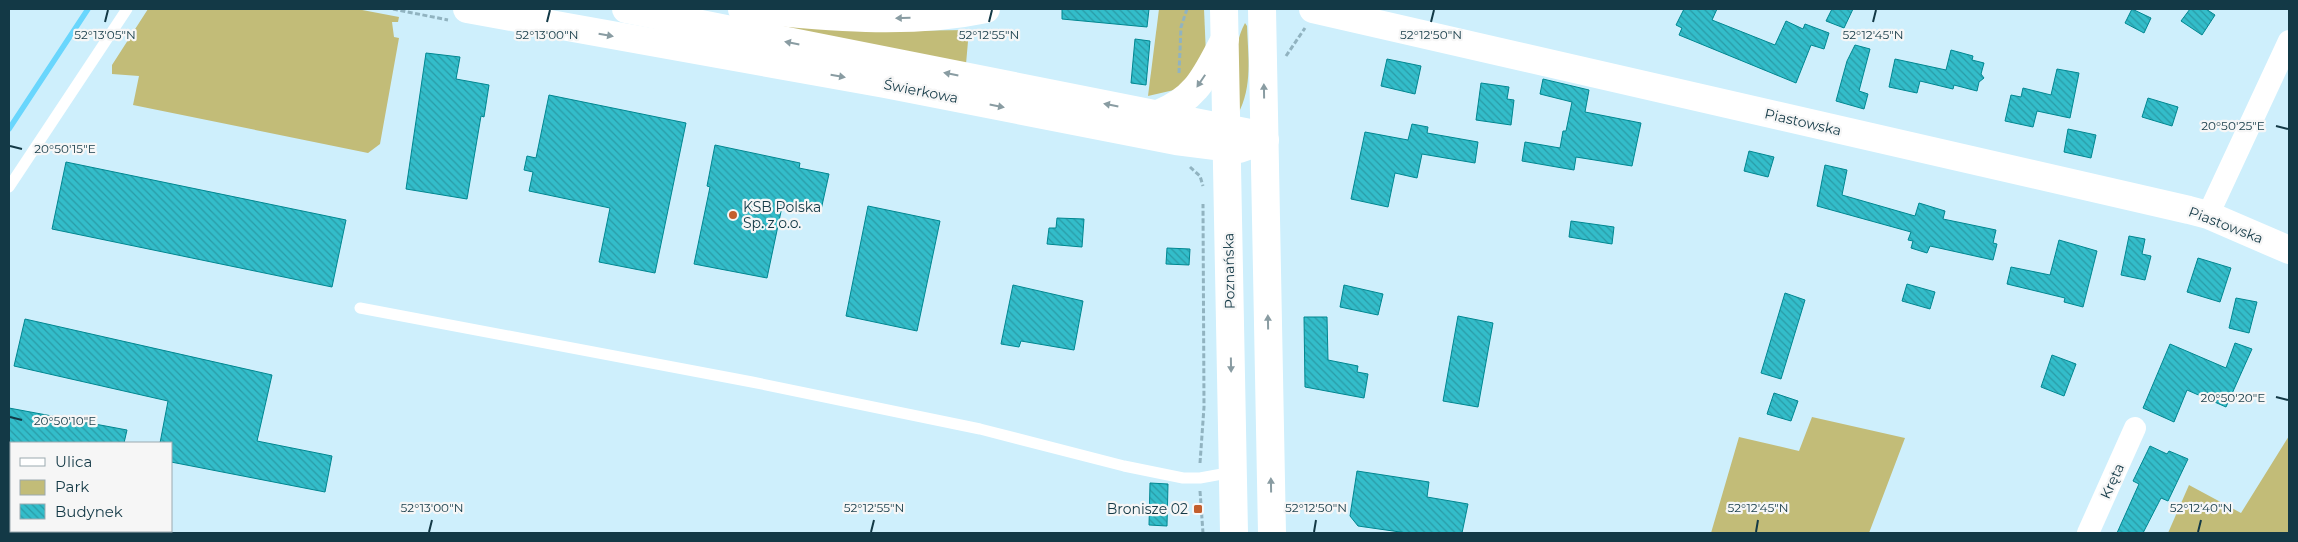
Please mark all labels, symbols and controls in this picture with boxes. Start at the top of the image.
one-way arrow [895,14,911,22]
text: 52°13'05"N [74,27,136,42]
text: 52°13'00"N [516,27,578,42]
text: 52°12'55"N [959,27,1019,42]
text: 52°12'50"N [1400,27,1462,42]
text: 52°12'45"N [1842,27,1904,42]
one-way arrow [598,31,613,39]
one-way arrow [783,38,799,46]
one-way arrow [944,70,959,78]
one-way arrow [830,72,846,80]
street label: Świerkowa [882,75,960,107]
one-way arrow [1196,75,1206,88]
one-way arrow [1260,83,1268,99]
one-way arrow [1103,101,1118,109]
one-way arrow [990,102,1006,110]
street label: Piastowska [1763,104,1843,140]
text: 20°50'25"E [2201,118,2265,133]
text: 20°50'15"E [34,141,96,156]
place label: KSB Polska Sp. z o.o. [743,198,821,232]
street label: Piastowska [2186,203,2266,247]
marker: KSB Polska Sp. z o.o. [727,209,739,221]
street label: Poznańska [1219,233,1239,309]
one-way arrow [1264,314,1272,330]
one-way arrow [1227,358,1235,374]
text: 20°50'20"E [2201,390,2265,405]
text: 20°50'10"E [34,413,96,428]
legend [10,442,172,532]
text: Ulica [55,452,92,471]
street label: Kręta [2096,460,2128,502]
one-way arrow [1267,476,1275,492]
text: Park [55,477,89,496]
text: 52°13'00"N [401,500,463,515]
text: 52°12'55"N [844,500,904,515]
place label: Bronisze 02 [1107,500,1188,518]
text: 52°12'50"N [1285,500,1347,515]
text: 52°12'45"N [1727,500,1789,515]
text: 52°12'40"N [2170,500,2232,515]
text: Budynek [55,502,123,521]
marker: Bronisze 02 [1192,503,1204,515]

